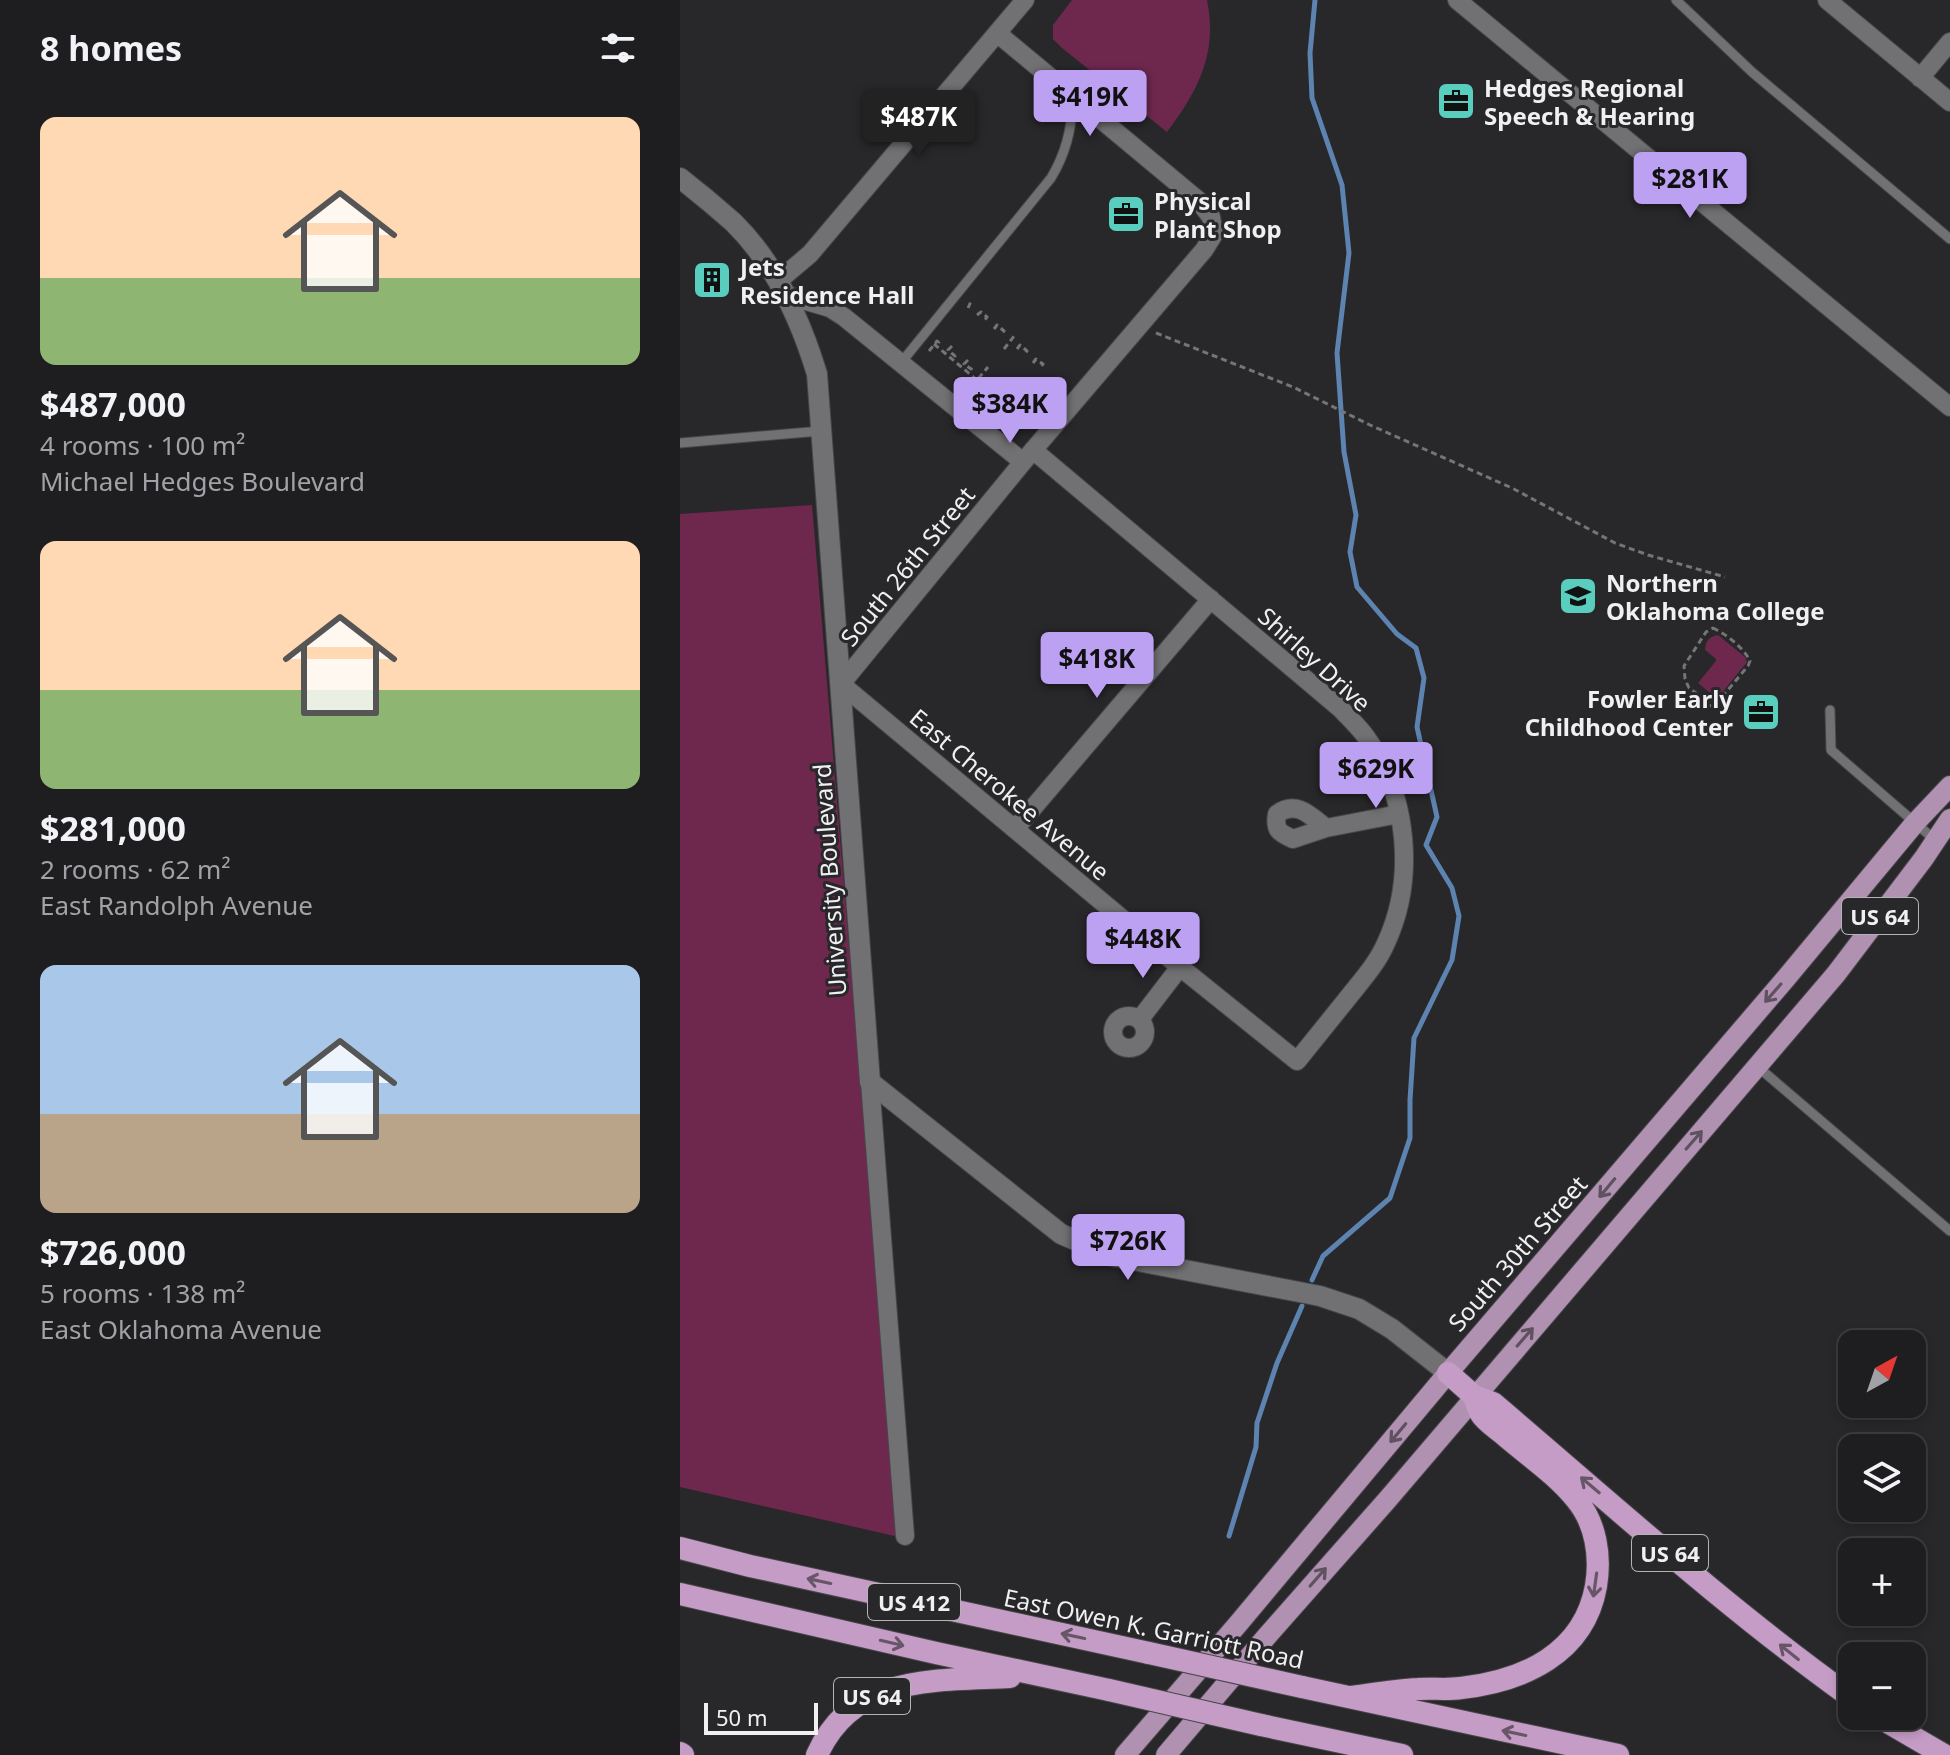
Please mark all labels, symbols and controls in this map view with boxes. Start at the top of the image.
text: 8 homes [40,25,182,71]
icon: filters [596,26,640,70]
pin: $419K [1034,70,1146,138]
place label: Hedges Regional Speech & Hearing [1484,71,1695,132]
text: $419K [1052,78,1128,114]
office icon: Hedges Regional Speech & Hearing [1435,80,1477,122]
pin: $487K [863,90,975,158]
text: $487K [881,98,957,134]
pin: $281K [1634,152,1746,220]
text: $281K [1652,160,1728,196]
icon: home [268,169,412,313]
place label: Physical Plant Shop [1154,184,1282,245]
office icon: Physical Plant Shop [1105,193,1147,235]
place label: Jets Residence Hall [738,250,914,311]
building icon: Jets Residence Hall [691,259,733,301]
pin: $384K [954,377,1066,445]
text: $487,000 [40,381,186,427]
text: $384K [972,385,1048,421]
text: 4 rooms · 100 m² [40,427,245,463]
text: Michael Hedges Boulevard [40,463,365,499]
street label: South 26th Street [832,479,982,653]
place label: Northern Oklahoma College [1606,566,1825,627]
school or university icon: Northern Oklahoma College [1557,575,1599,617]
icon: home [268,593,412,737]
street label: Shirley Drive [1251,599,1379,719]
pin: $418K [1041,632,1153,700]
text: $418K [1059,640,1135,676]
place label: Fowler Early Childhood Center [1525,682,1733,743]
office icon: Fowler Early Childhood Center [1740,691,1782,733]
street label: East Cherokee Avenue [903,701,1117,887]
pin: $629K [1320,742,1432,810]
text: $629K [1338,750,1414,786]
street label: University Boulevard [804,763,854,997]
text: $281,000 [40,805,186,851]
text: 2 rooms · 62 m² [40,851,230,887]
text: East Randolph Avenue [40,887,313,923]
road number: US 64 [1842,898,1918,934]
pin: $448K [1087,912,1199,980]
text: $448K [1105,920,1181,956]
one-way arrow [1765,983,1783,1003]
icon: home [268,1017,412,1161]
one-way arrow [1685,1130,1703,1150]
street label: South 30th Street [1440,1168,1594,1338]
one-way arrow [1598,1178,1616,1198]
pin: $726K [1072,1214,1184,1282]
text: $726K [1090,1222,1166,1258]
text: $726,000 [40,1229,186,1275]
text: 5 rooms · 138 m² [40,1275,245,1311]
text: East Oklahoma Avenue [40,1311,322,1347]
one-way arrow [1516,1328,1534,1348]
north arrow [1838,1330,1926,1418]
map controls [1838,1330,1926,1730]
one-way arrow [1389,1422,1407,1443]
button: layers [1838,1434,1926,1522]
one-way arrow [1580,1476,1601,1494]
road number: US 64 [1632,1535,1708,1571]
button: + [1838,1538,1926,1626]
one-way arrow [1309,1568,1327,1588]
one-way arrow [1587,1572,1602,1598]
one-way arrow [806,1573,832,1588]
street label: East Owen K. Garriott Road [1001,1580,1307,1676]
road number: US 412 [868,1584,960,1620]
one-way arrow [1061,1628,1086,1643]
one-way arrow [879,1636,905,1651]
button: − [1838,1642,1926,1730]
one-way arrow [1779,1643,1800,1661]
road number: US 64 [834,1678,910,1714]
scale bar [704,1699,818,1735]
text: 50 m [716,1702,767,1732]
one-way arrow [1502,1725,1528,1740]

